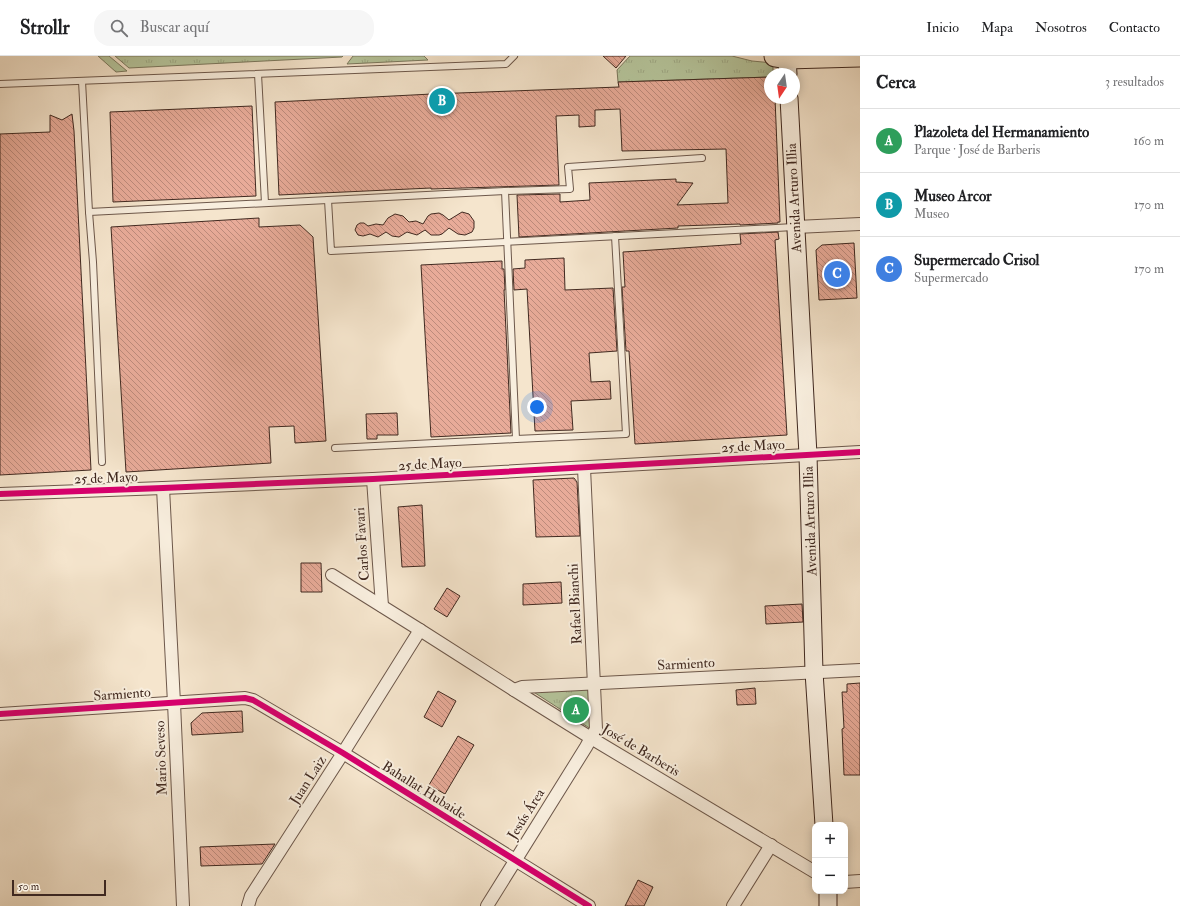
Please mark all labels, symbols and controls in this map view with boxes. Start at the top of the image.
search box [94,10,374,46]
text: Strollr [20,16,70,40]
icon: search [108,17,130,39]
text: Buscar aquí [140,18,209,37]
text: Inicio [926,19,959,36]
text: Mapa [981,19,1013,36]
text: Nosotros [1035,19,1087,36]
text: Contacto [1109,19,1160,36]
north arrow [764,68,800,104]
text: Cerca [876,72,916,93]
text: 3 resultados [1105,74,1164,90]
pin: B [429,86,455,116]
text: Plazoleta del Hermanamiento [914,123,1089,142]
text: A [885,133,893,149]
text: 160 m [1133,133,1164,149]
street label: Avenida Arturo Illia [783,142,805,254]
text: Parque · José de Barberis [914,142,1040,158]
text: Museo Arcor [914,187,992,206]
text: B [885,197,893,213]
text: 170 m [1134,197,1164,213]
text: Museo [914,206,949,222]
text: Supermercado Crisol [914,251,1039,270]
pin: C [824,259,850,289]
text: C [884,261,894,277]
text: 170 m [1134,261,1164,277]
text: Supermercado [914,270,988,286]
your location [527,397,547,417]
street label: 25 de Mayo [721,436,786,457]
street label: 25 de Mayo [398,454,463,475]
street label: Avenida Arturo Illia [800,466,820,577]
street label: 25 de Mayo [74,468,138,489]
street label: Carlos Favari [351,506,373,581]
street label: Rafael Bianchi [564,563,586,645]
street label: Sarmiento [657,654,715,674]
street label: Sarmiento [93,683,152,704]
pin: A [563,695,589,725]
street label: Mario Seveso [151,720,171,796]
street label: José de Barberis [598,720,683,780]
street label: Juan Laiz [285,752,330,809]
street label: Bahallat Hubaide [379,757,469,823]
street label: Jesús Área [503,785,548,843]
map controls [812,822,848,894]
button: + [812,822,848,858]
button: − [812,858,848,894]
scale bar [12,878,106,897]
text: 50 m [18,880,39,893]

